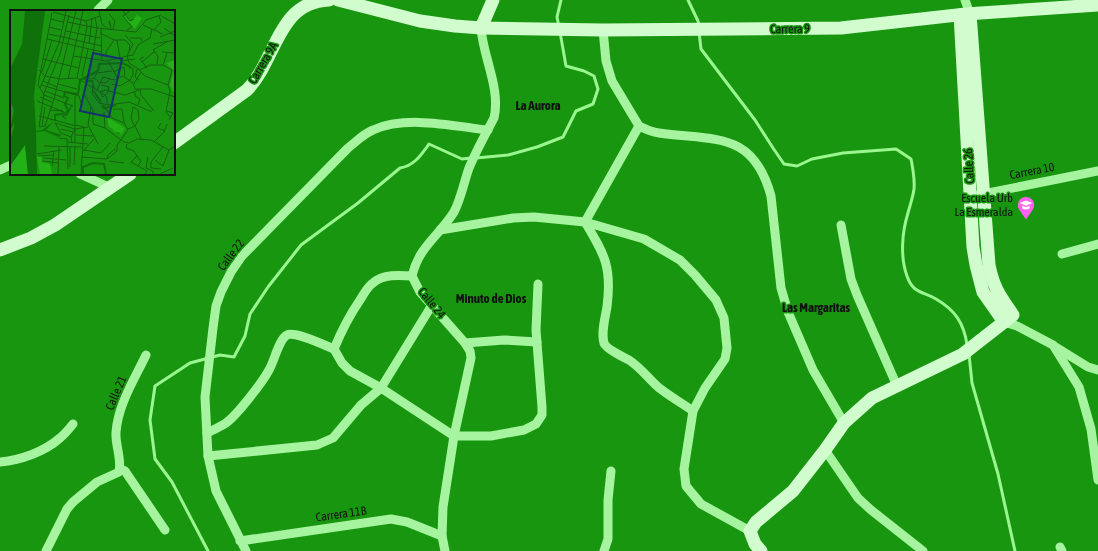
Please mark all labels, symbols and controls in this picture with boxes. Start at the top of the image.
inset map [10,10,175,175]
street label: Carrera 9 [770,22,810,36]
street label: Carrera 9A [246,40,281,86]
district label: La Aurora [515,98,561,113]
street label: Calle 26 [961,148,977,184]
street label: Carrera 10 [1008,160,1056,182]
place label: Escuela Urb La Esmeralda [954,191,1013,219]
school or university icon: Escuela Urb La Esmeralda [1016,195,1036,220]
street label: Calle 22 [215,237,247,273]
street label: Calle 24 [415,285,449,322]
district label: Minuto de Dios [456,291,527,306]
district label: Las Margaritas [782,300,851,315]
street label: Calle 21 [103,374,130,412]
street label: Carrera 11B [315,503,368,524]

